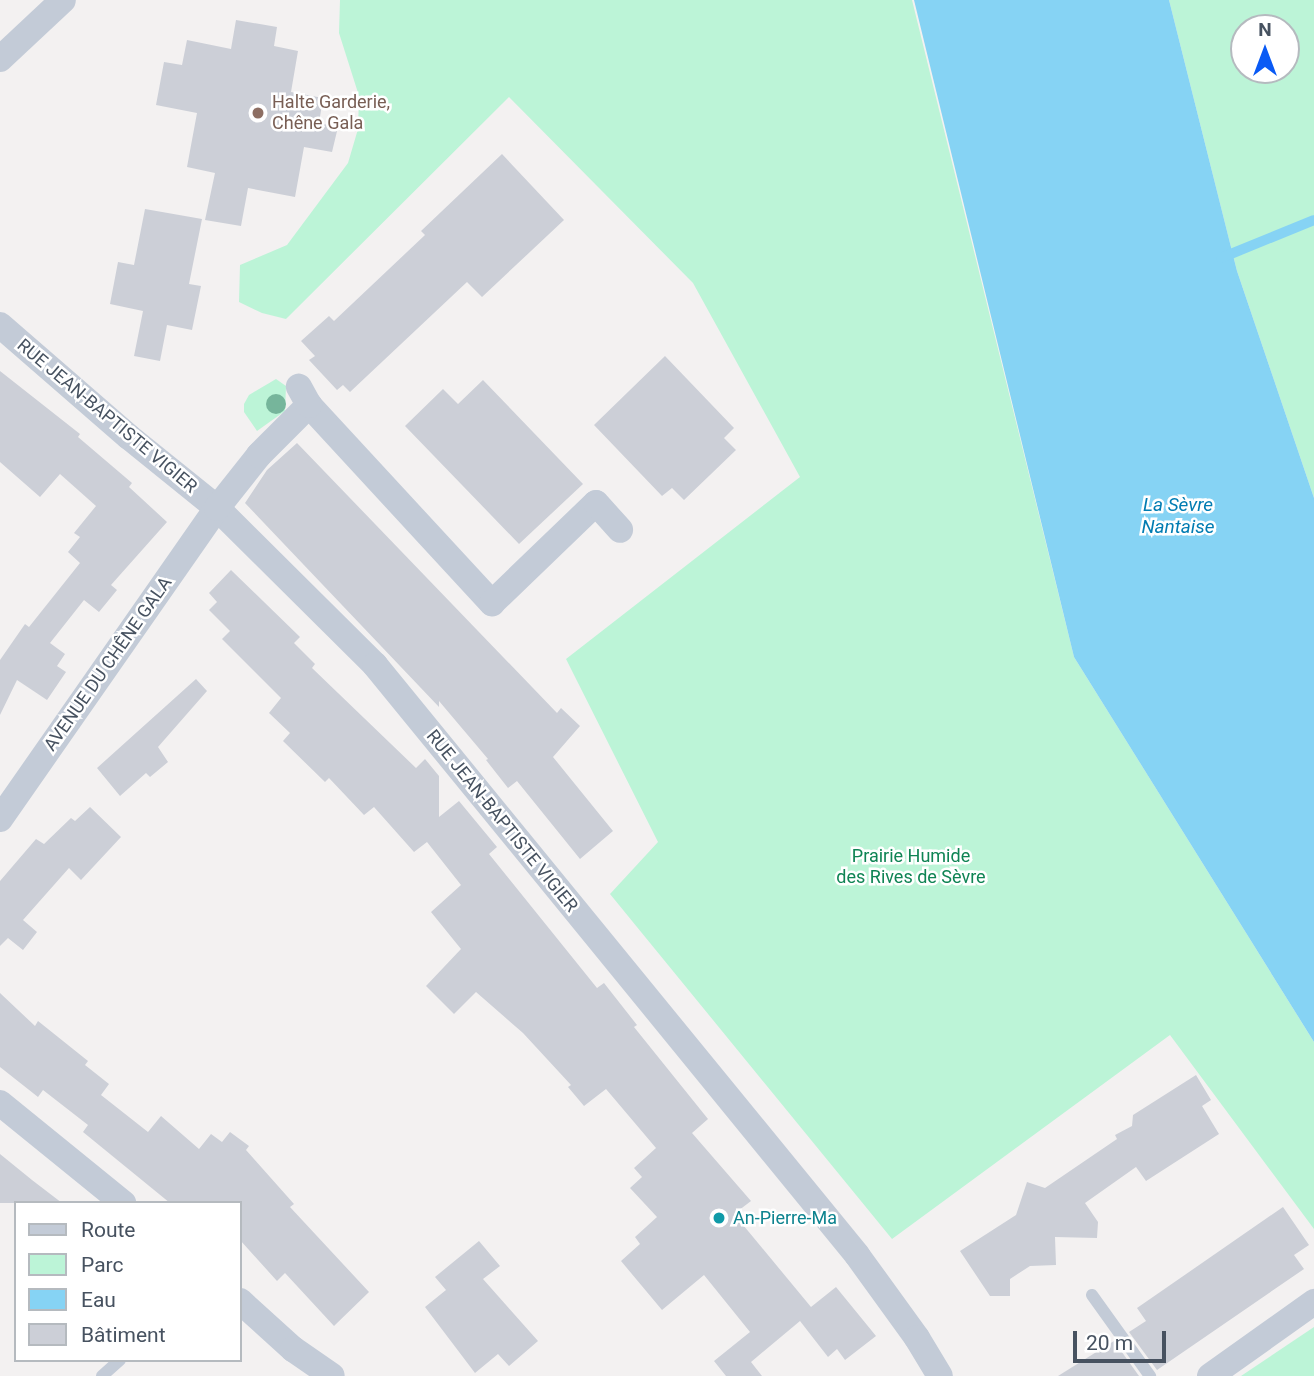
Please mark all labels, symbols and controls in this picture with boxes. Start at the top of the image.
north arrow [1230,14,1300,84]
text: N [1258,18,1272,41]
place label: Halte Garderie, Chêne Gala [272,92,390,134]
marker: Halte Garderie, Chêne Gala [250,105,266,121]
street label: RUE JEAN-BAPTISTE VIGIER [13,334,201,498]
water label: La Sèvre Nantaise [1141,494,1215,538]
street label: AVENUE DU CHÊNE GALA [40,573,176,755]
street label: RUE JEAN-BAPTISTE VIGIER [422,726,582,916]
park label: Prairie Humide des Rives de Sèvre [836,846,986,888]
legend [14,1201,242,1362]
place label: An-Pierre-Ma [733,1207,837,1229]
marker: An-Pierre-Ma [711,1210,727,1226]
text: Route [81,1218,136,1242]
text: Parc [81,1253,123,1277]
text: Eau [81,1288,116,1312]
scale bar [1076,1316,1169,1360]
text: Bâtiment [81,1323,166,1347]
text: 20 m [1086,1331,1133,1355]

